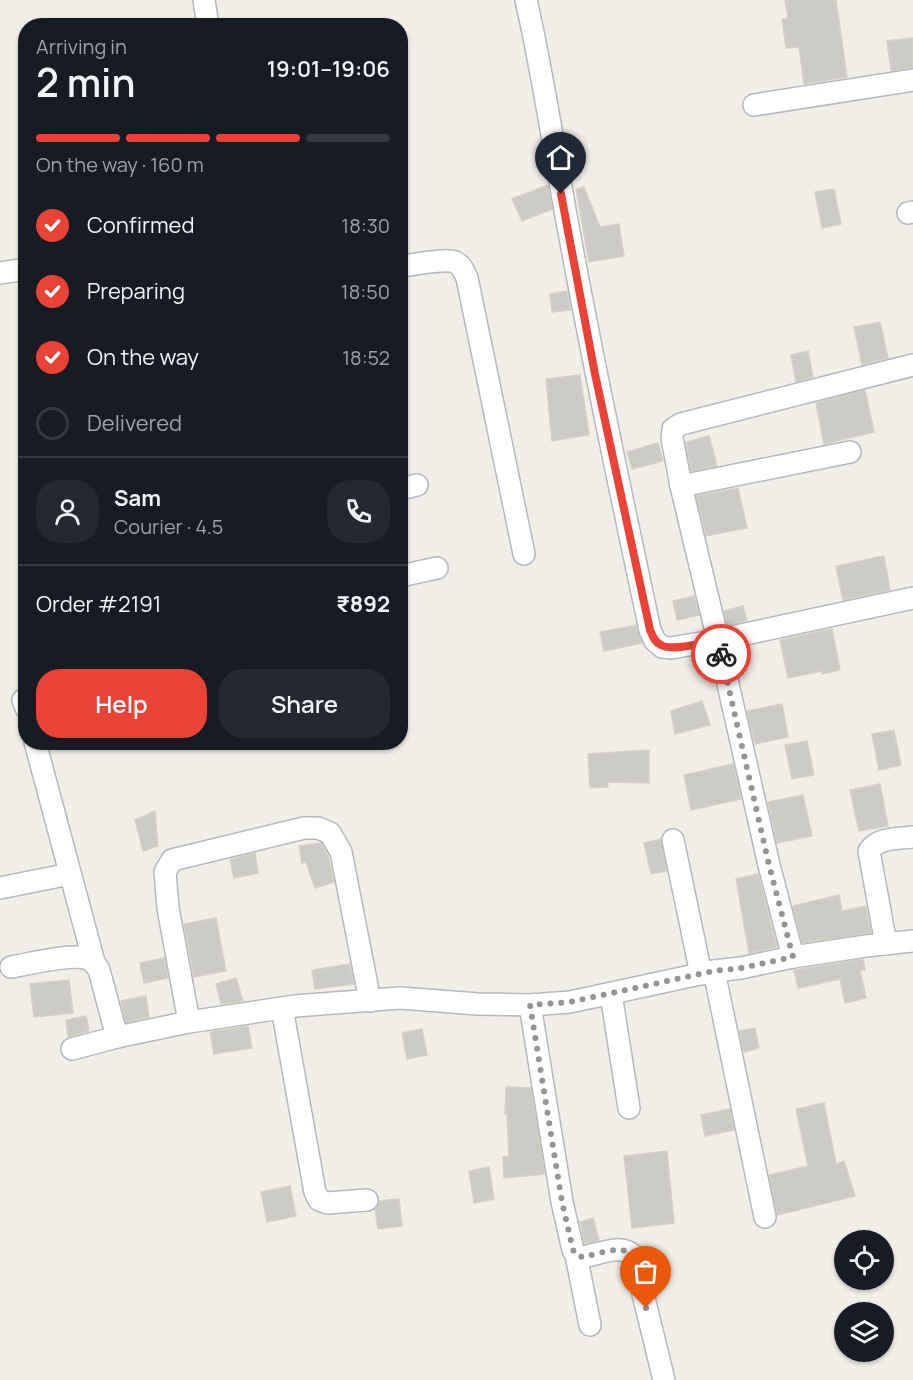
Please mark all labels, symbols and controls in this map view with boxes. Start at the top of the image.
text: Arriving in [36,33,127,60]
text: 19:01–19:06 [267,54,390,84]
text: 2 min [36,55,135,109]
pin [535,132,586,194]
icon: home [544,141,577,174]
text: On the way · 160 m [36,151,204,178]
icon: check [36,209,69,242]
text: Confirmed [87,210,195,240]
text: 18:30 [341,212,390,239]
icon: check [36,275,69,308]
text: Preparing [87,276,185,306]
text: 18:50 [341,278,390,305]
icon: check [36,341,69,374]
text: On the way [87,342,199,372]
text: 18:52 [342,344,390,371]
text: Delivered [87,408,182,438]
button: person [36,480,99,543]
button: phone [327,480,390,543]
text: Sam [114,483,161,513]
text: Courier · 4.5 [114,513,223,540]
text: Order #2191 [36,589,161,619]
text: ₹892 [336,589,390,619]
courier [691,624,751,684]
icon: bike [705,638,738,671]
button: Help [36,669,207,738]
button: Share [219,669,390,738]
map controls [834,1230,894,1362]
button: locate [834,1230,894,1290]
pin [620,1246,671,1308]
icon: bag [629,1255,662,1288]
button: layers [834,1302,894,1362]

